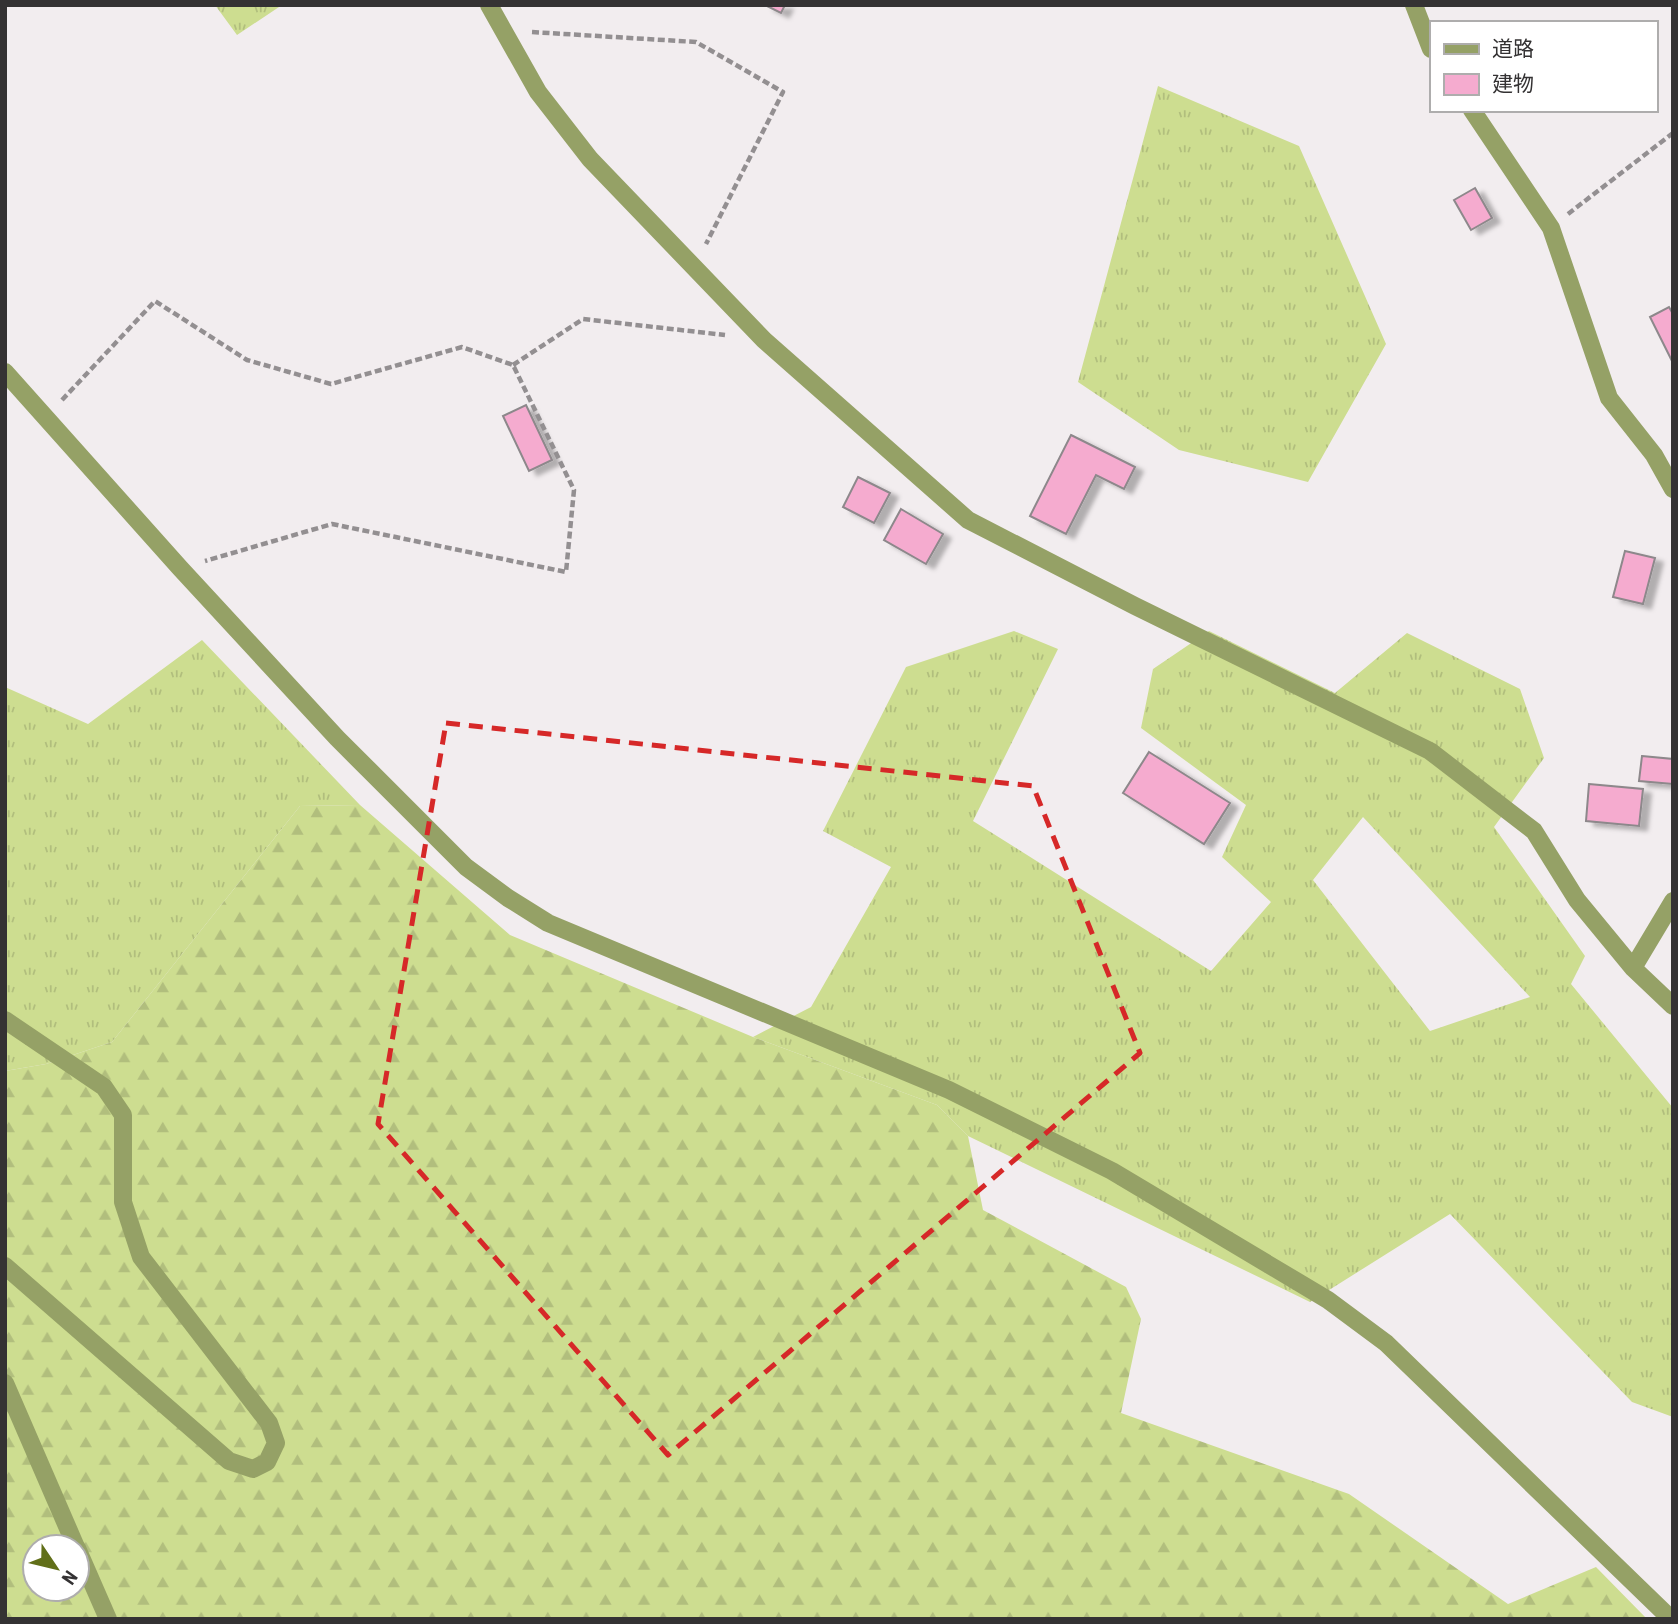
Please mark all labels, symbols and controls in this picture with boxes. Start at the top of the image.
legend [1430,21,1657,112]
text: 道路 [1492,37,1534,61]
text: 建物 [1492,72,1534,96]
north arrow [21,1533,91,1603]
text: N [57,1566,82,1589]

